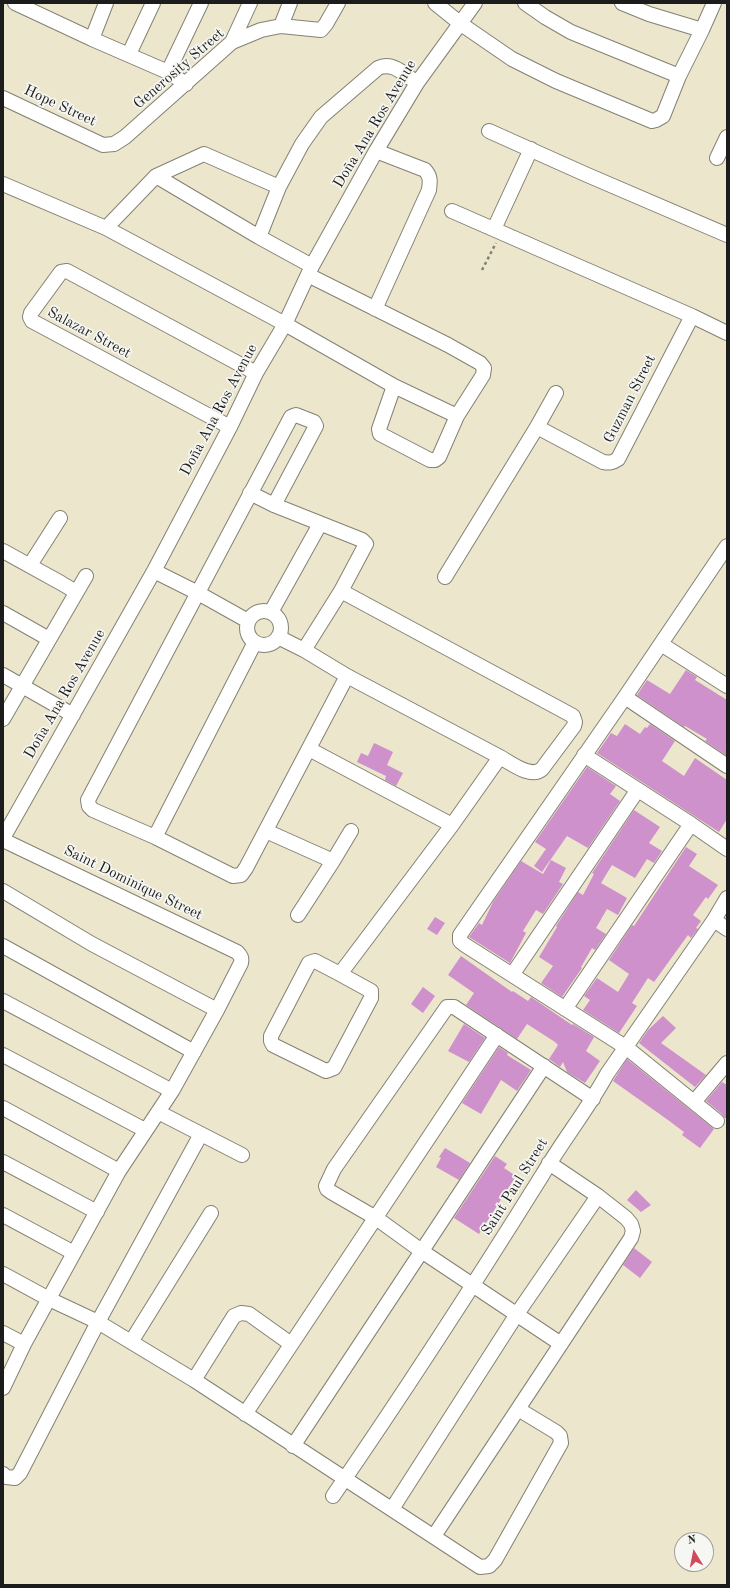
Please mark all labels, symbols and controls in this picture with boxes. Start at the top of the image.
street label: Generosity Street [130,25,228,113]
street label: Doña Ana Ros Avenue [330,57,420,191]
street label: Hope Street [21,81,99,131]
street label: Salazar Street [44,303,134,363]
street label: Doña Ana Ros Avenue [177,341,261,479]
street label: Guzman Street [600,352,660,446]
street label: Doña Ana Ros Avenue [21,626,109,762]
street label: Saint Dominique Street [61,842,205,924]
street label: Saint Paul Street [478,1135,552,1239]
north arrow [674,1532,714,1572]
text: N [687,1535,697,1547]

